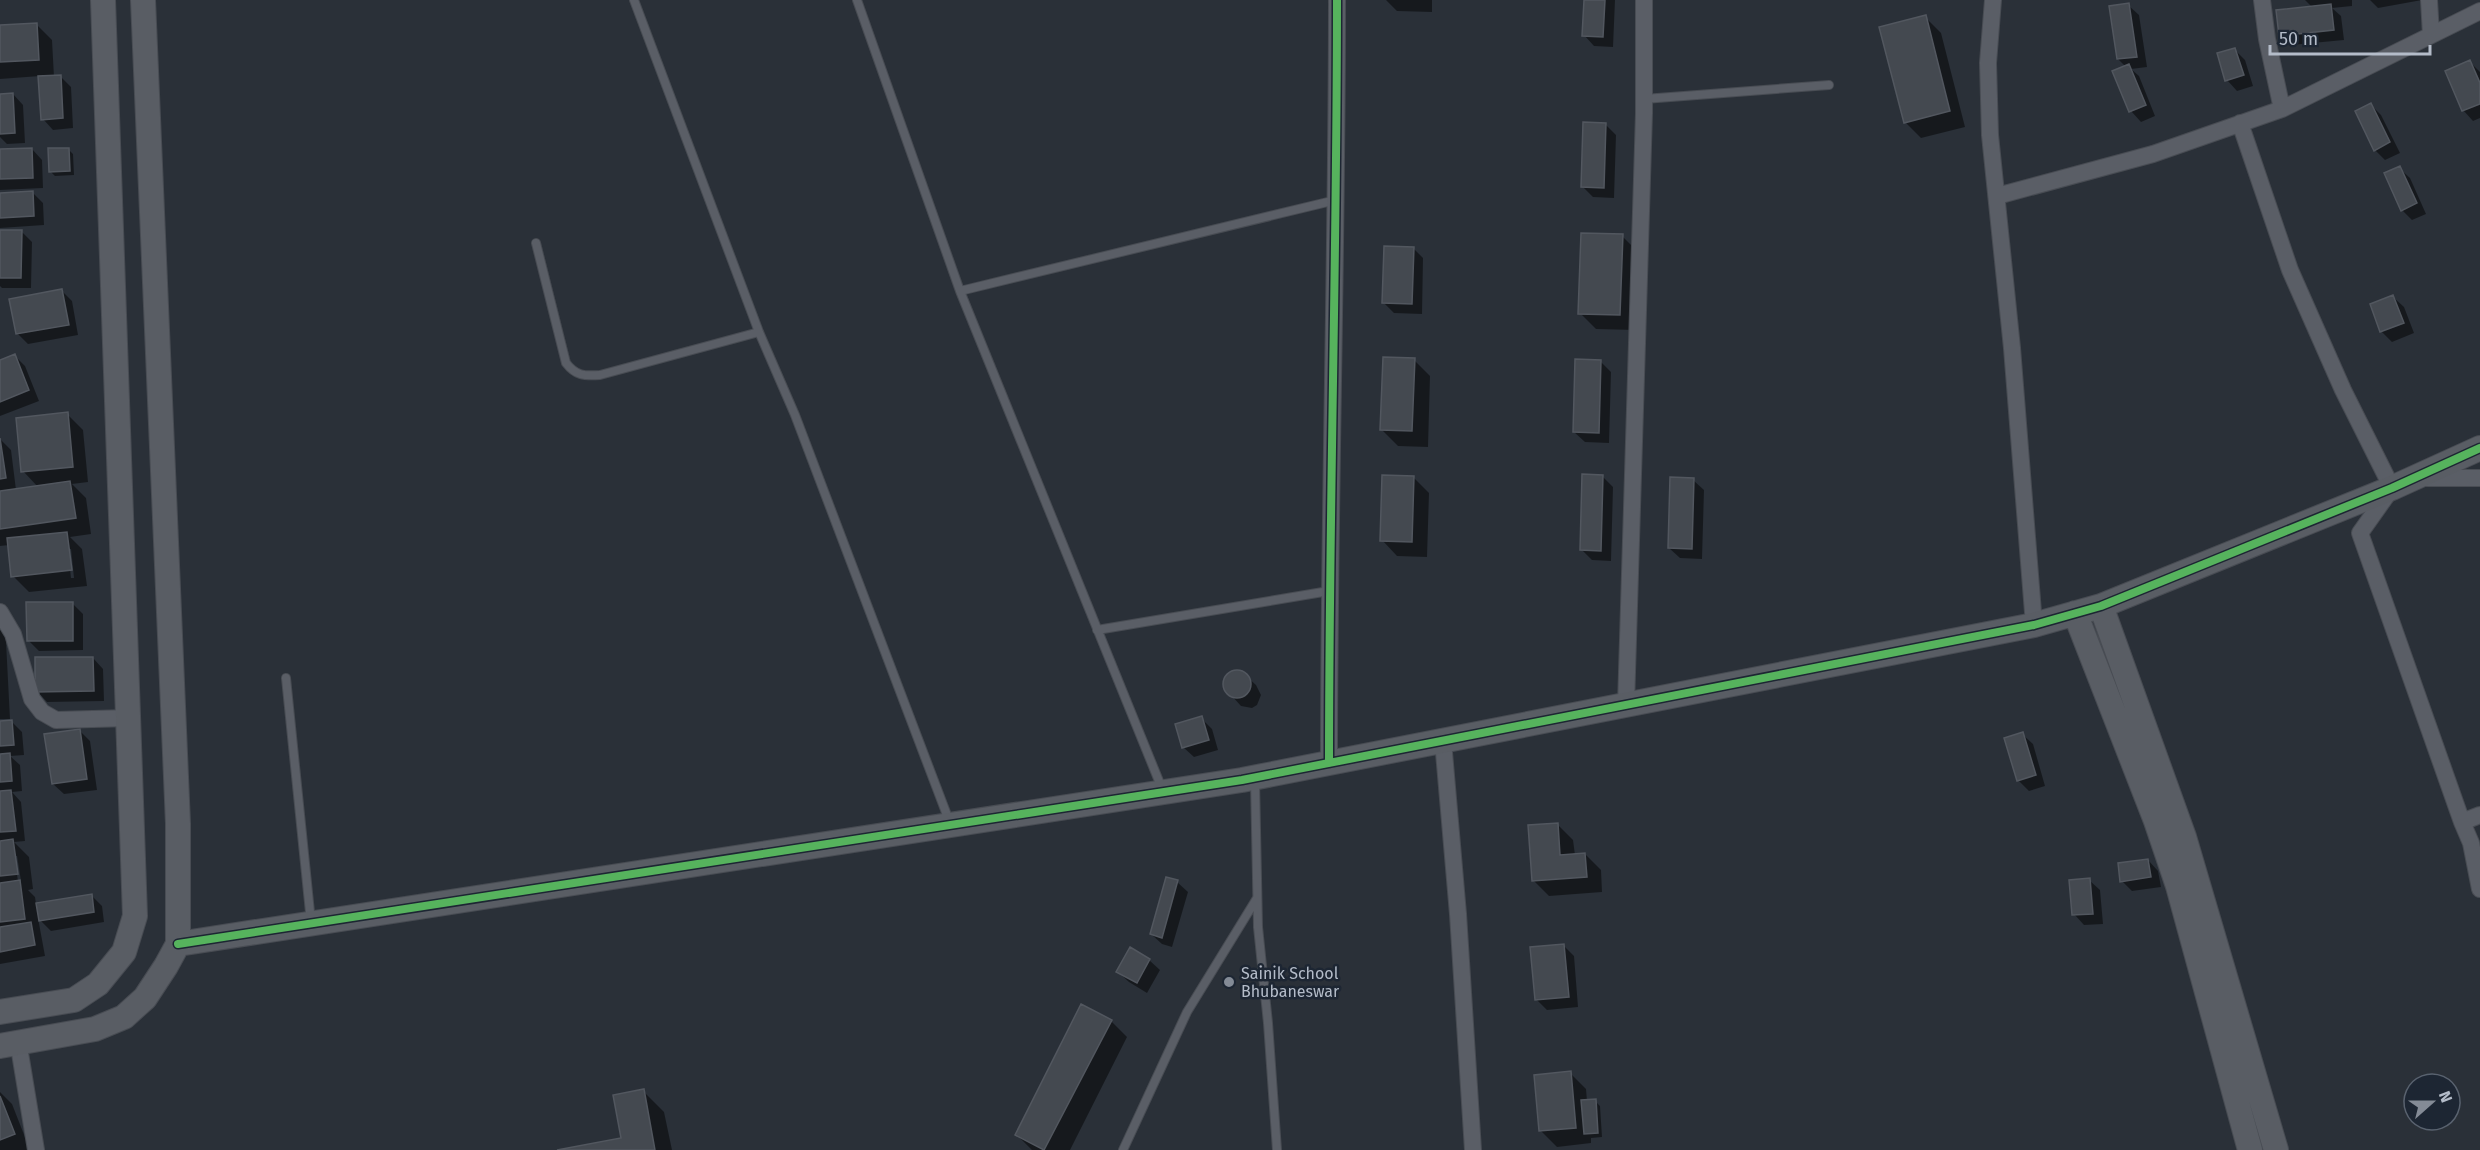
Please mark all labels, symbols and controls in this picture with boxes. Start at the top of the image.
scale bar [2270,18,2430,56]
text: 50 m [2279,28,2318,50]
place label: Sainik School Bhubaneswar [1241,964,1340,1001]
marker: Sainik School Bhubaneswar [1222,975,1236,989]
north arrow [2402,1072,2462,1132]
text: N [2435,1088,2456,1105]

